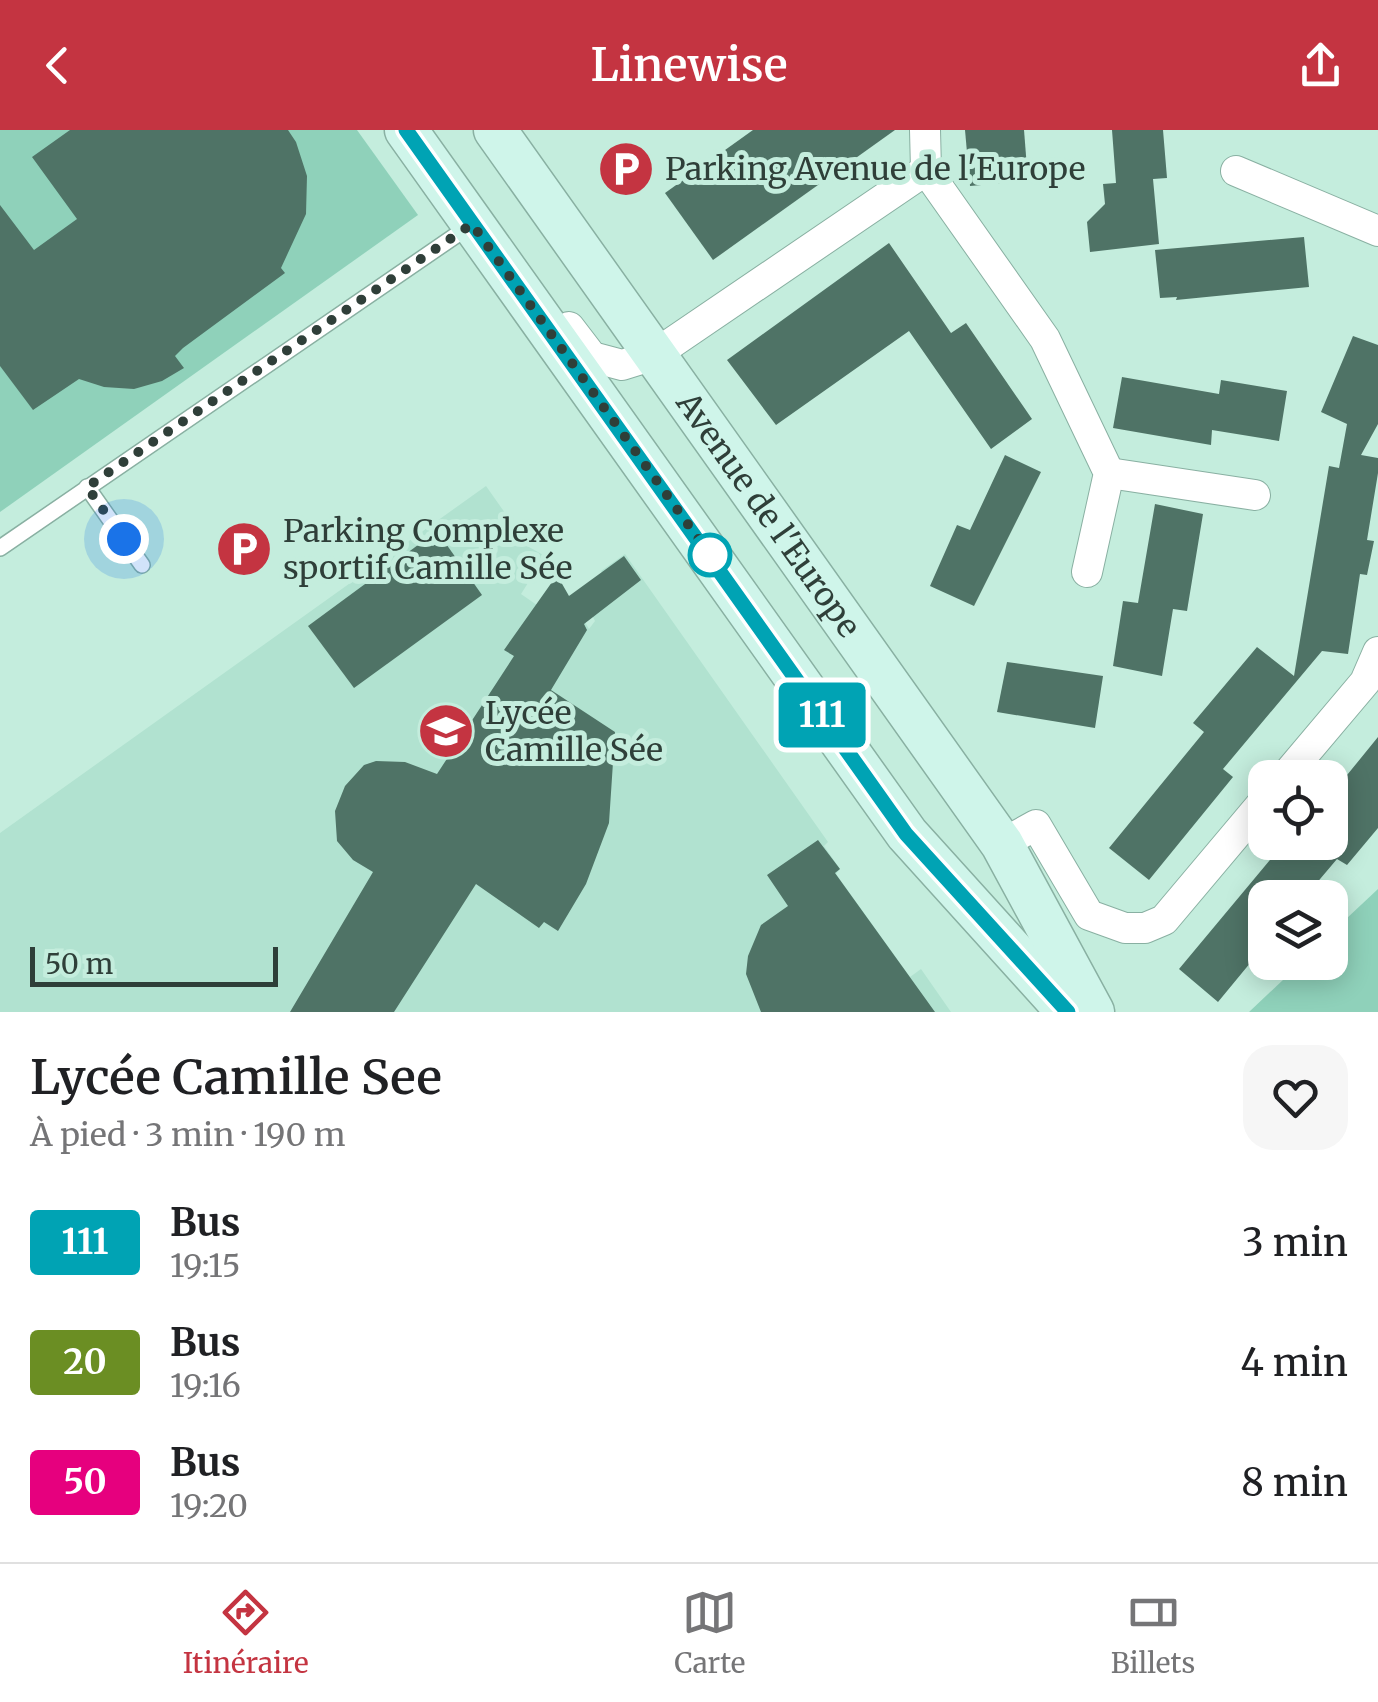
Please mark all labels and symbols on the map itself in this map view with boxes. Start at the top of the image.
parking icon: Parking Avenue de l'Europe [596,139,656,199]
place label: Parking Avenue de l'Europe [665,149,1086,189]
street label: Avenue de l'Europe [667,384,869,645]
place label: Parking Complexe sportif Camille Sée [283,511,573,588]
your location [99,514,149,564]
parking icon: Parking Complexe sportif Camille Sée [214,519,274,579]
unlabelled marker [689,534,731,576]
line badge: 111 [764,682,880,748]
place label: Lycée Camille Sée [485,693,663,770]
school or university icon: Lycée Camille Sée [416,701,476,761]
scale bar [30,942,278,986]

